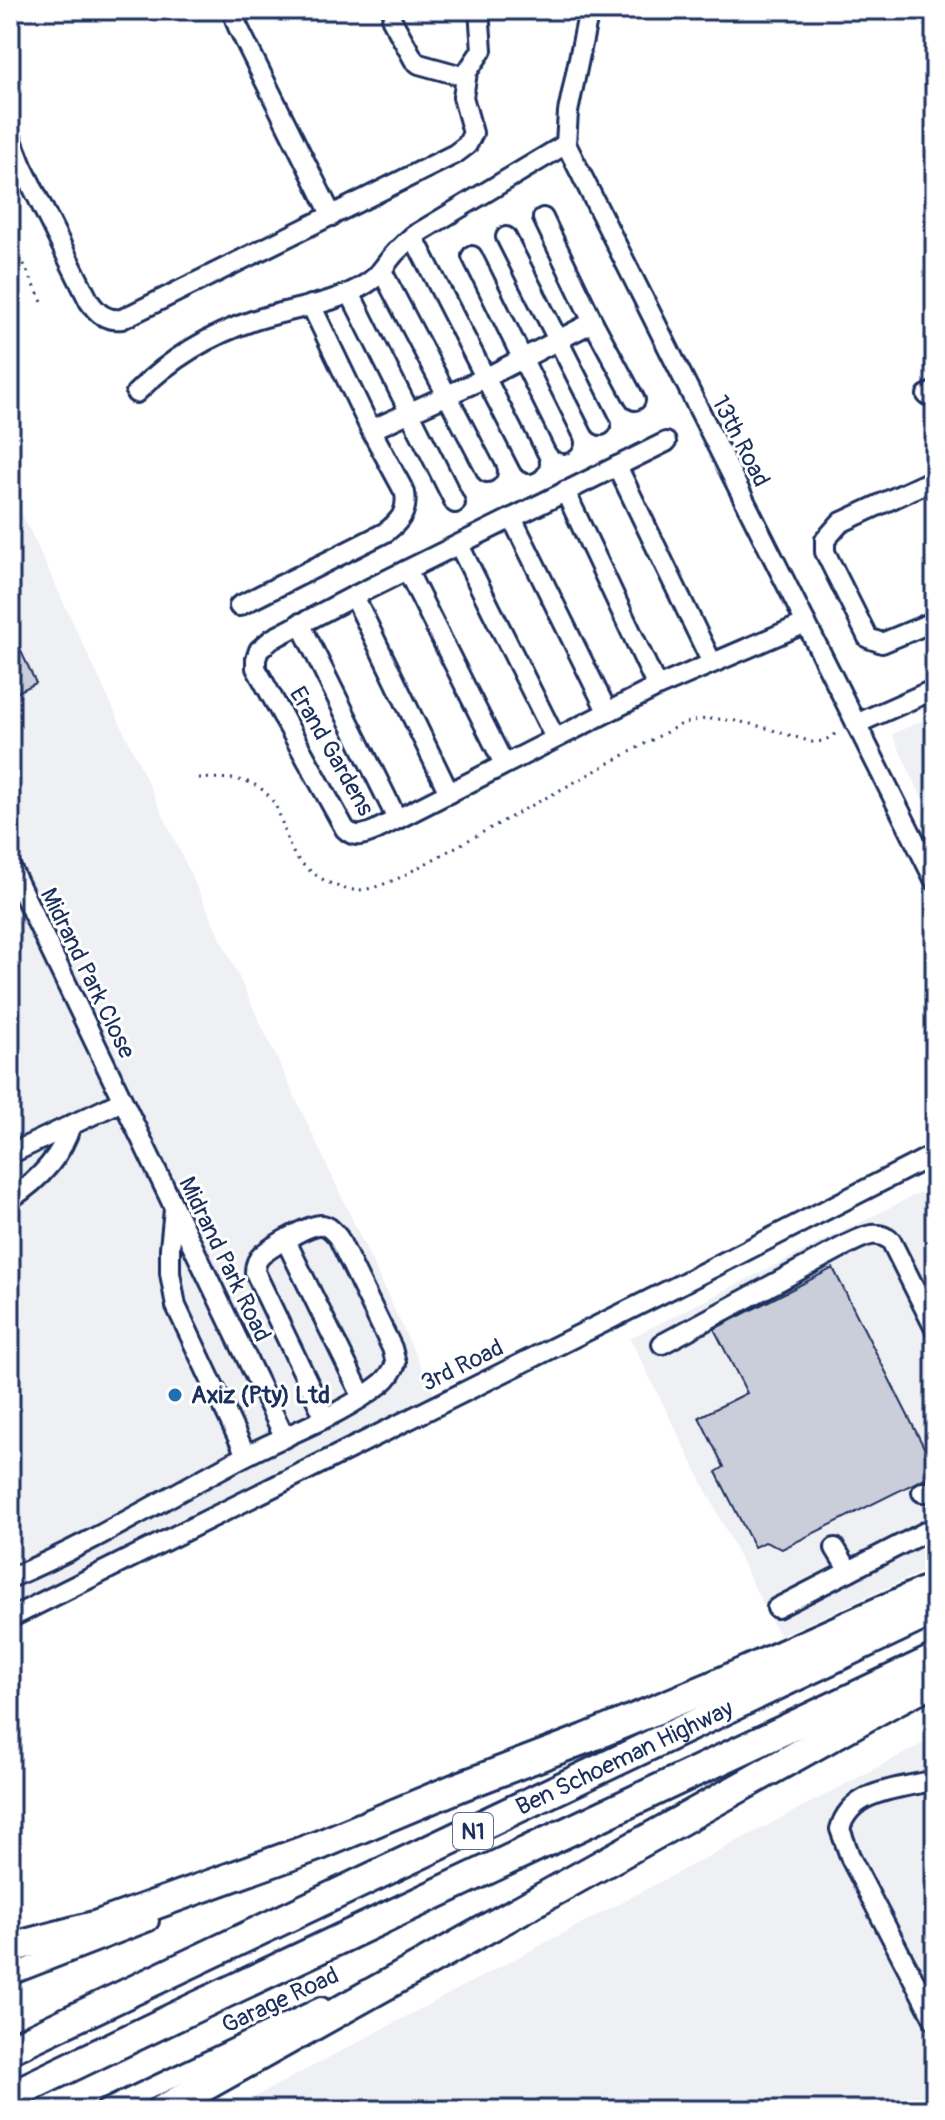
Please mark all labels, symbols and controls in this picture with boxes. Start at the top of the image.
street label: 13th Road [705,391,776,492]
street label: Erand Gardens [283,681,380,821]
street label: Midrand Park Close [34,883,141,1063]
street label: Midrand Park Road [172,1172,277,1346]
street label: 3rd Road [416,1333,508,1398]
place label: Axiz (Pty) Ltd [191,1381,330,1410]
marker: Axiz (Pty) Ltd [166,1386,184,1404]
street label: Ben Schoeman Highway [511,1694,738,1822]
road number: N1 [453,1813,493,1849]
street label: Garage Road [217,1961,343,2040]

